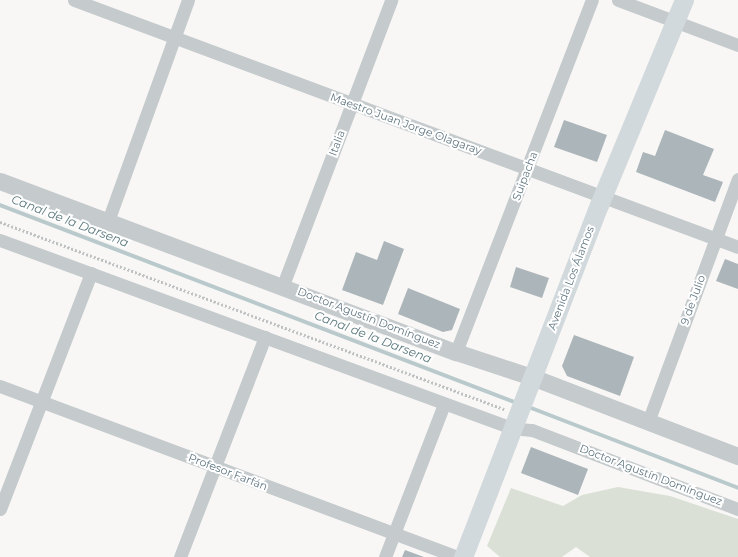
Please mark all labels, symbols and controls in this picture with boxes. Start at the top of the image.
street label: Maestro Juan Jorge Olagaray [329,90,483,158]
street label: Italia [326,128,348,158]
street label: Suipacha [510,150,540,202]
water label: Canal de la Darsena [9,192,131,250]
street label: Avenida Los Álamos [545,224,597,332]
street label: 9 de Julio [678,273,708,327]
street label: Doctor Agustín Domínguez [296,285,442,351]
water label: Canal de la Darsena [312,308,434,366]
street label: Doctor Agustín Domínguez [578,442,724,508]
street label: Profesor Farfán [187,451,269,493]

